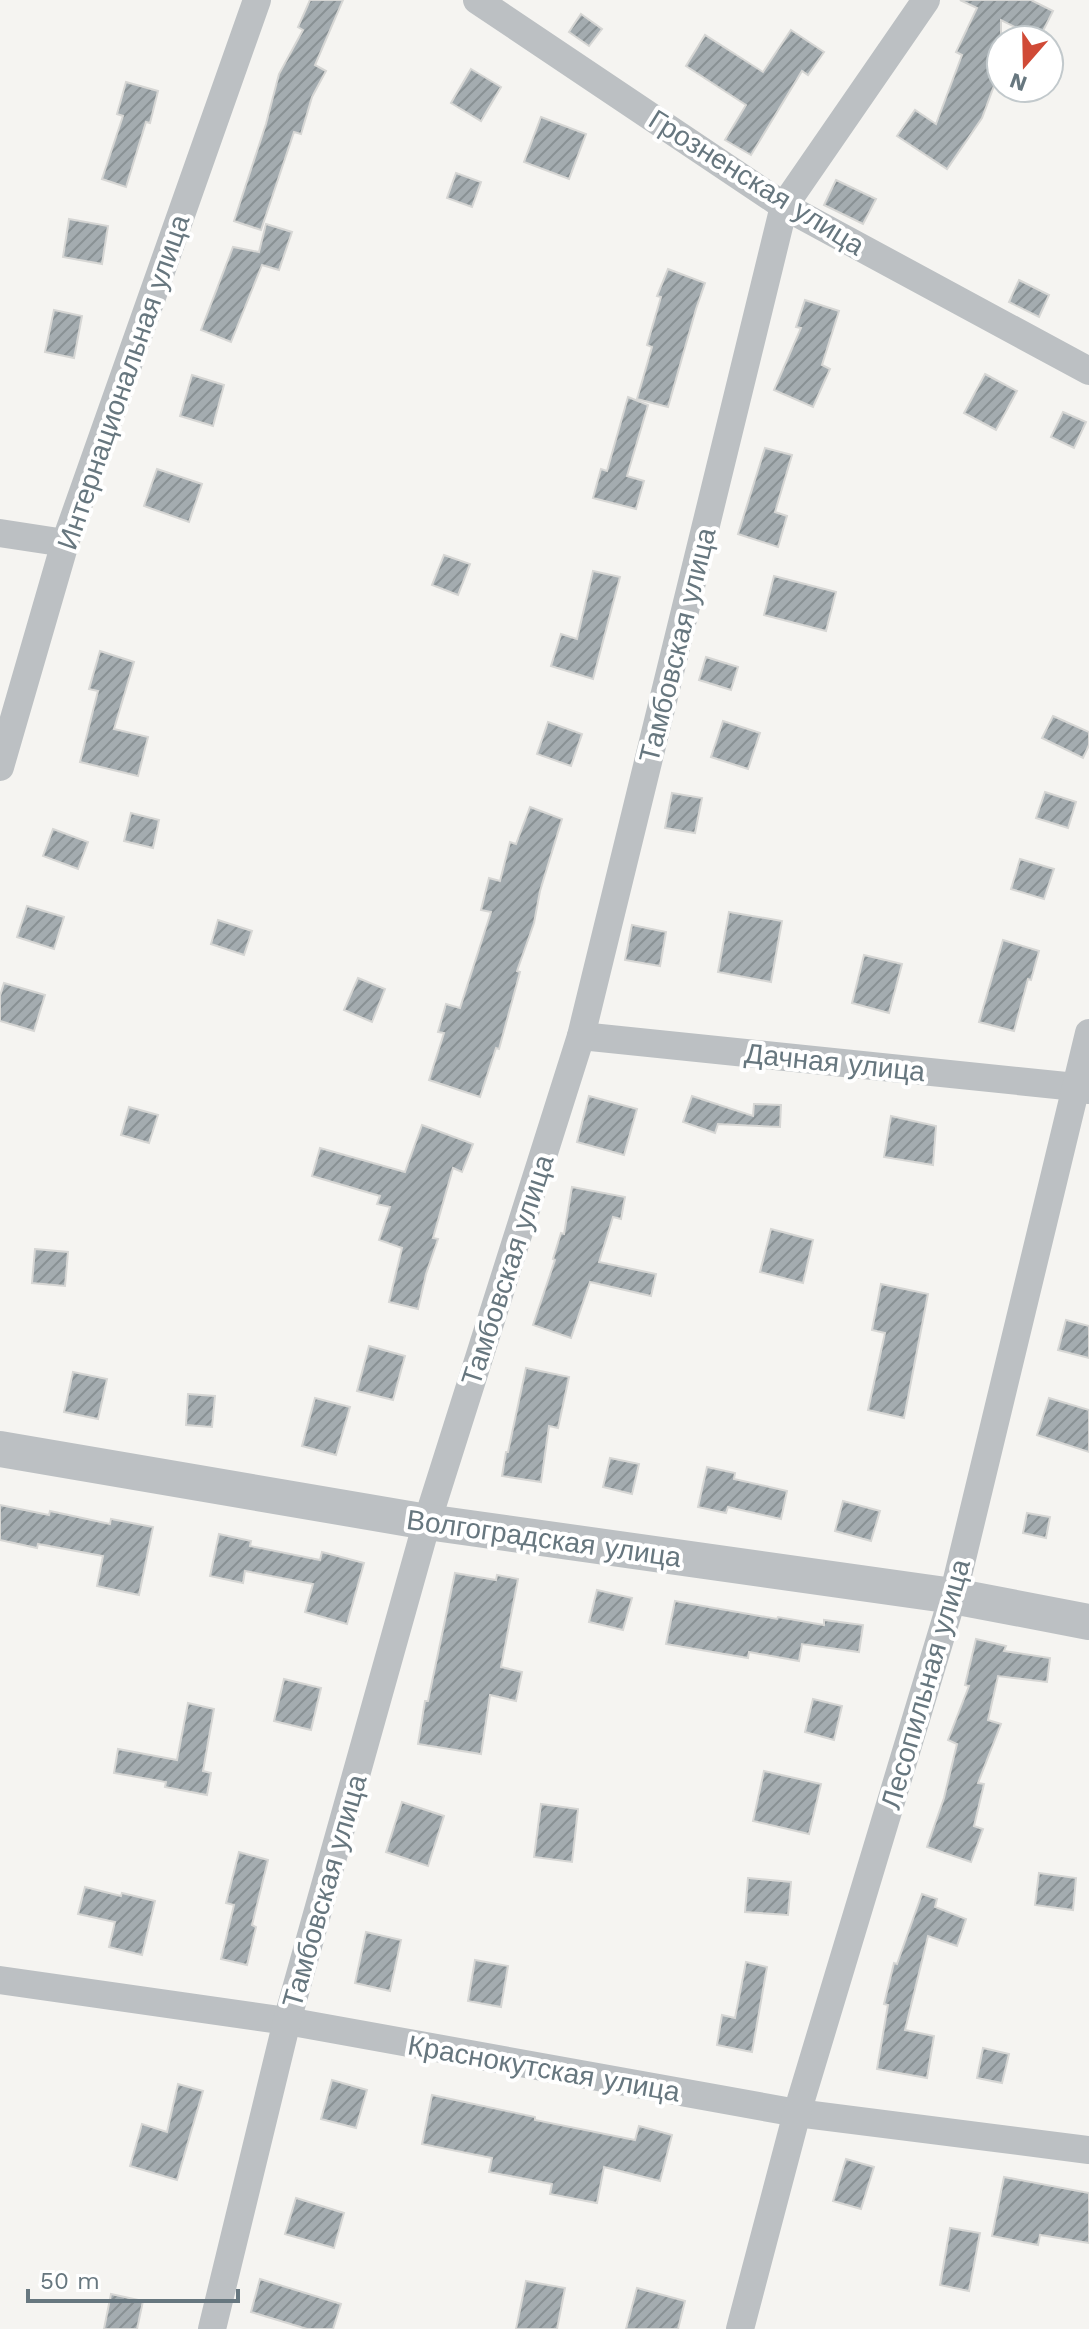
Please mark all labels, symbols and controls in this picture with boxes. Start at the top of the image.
north arrow [985,24,1065,104]
text: N [1006,68,1030,97]
street label: Грозненская улица [643,103,871,262]
street label: Интернациональная улица [51,210,197,554]
street label: Тамбовская улица [632,524,723,766]
street label: Дачная улица [743,1037,927,1088]
street label: Тамбовская улица [455,1150,560,1390]
street label: Волгоградская улица [404,1503,684,1574]
street label: Лесопильная улица [874,1555,977,1813]
street label: Тамбовская улица [275,1771,374,2011]
street label: Краснокутская улица [405,2028,683,2109]
scale bar [28,2253,238,2303]
text: 50 m [40,2267,100,2295]

